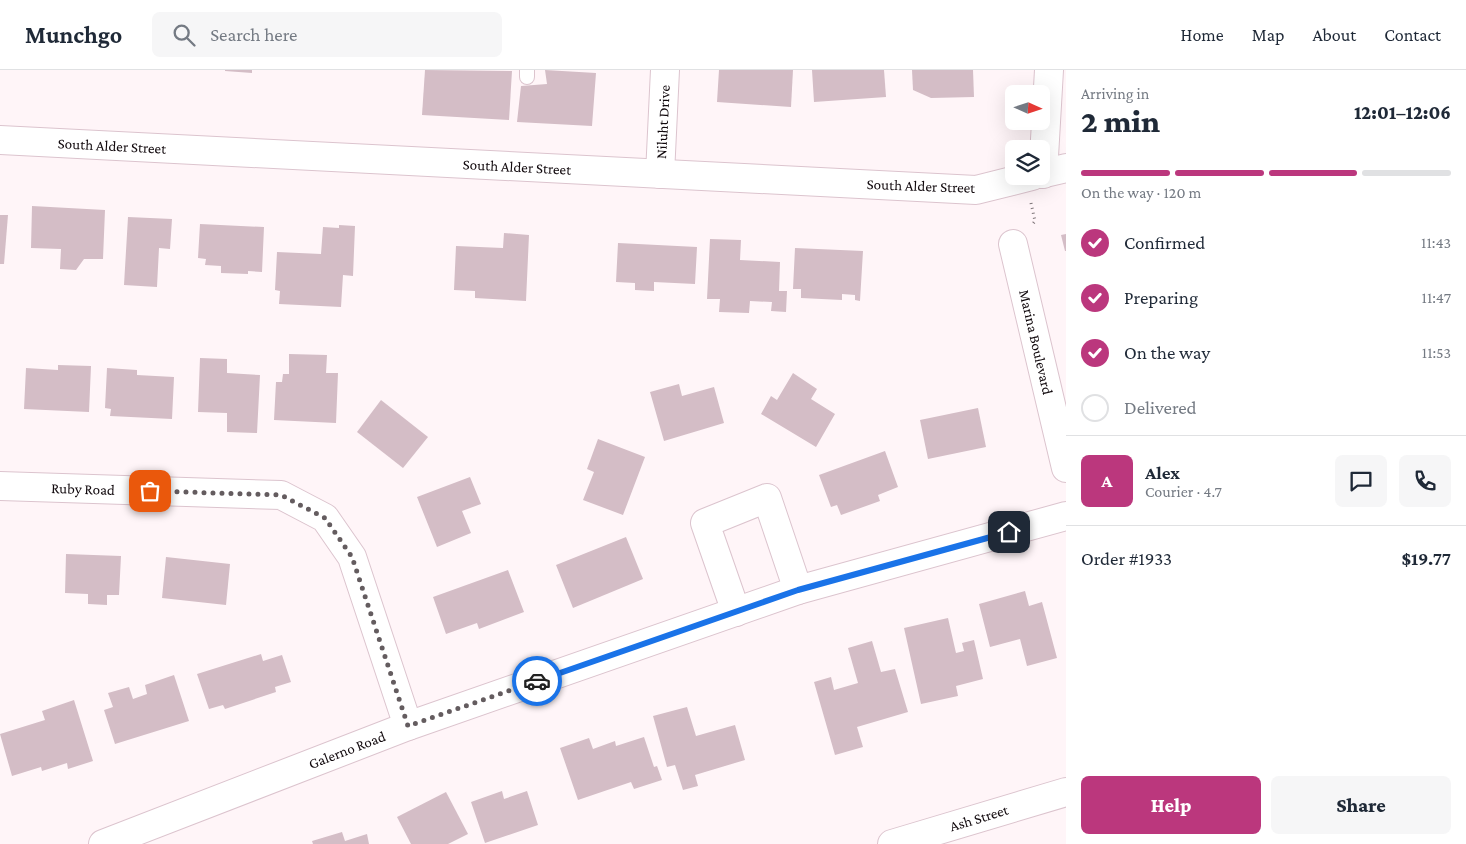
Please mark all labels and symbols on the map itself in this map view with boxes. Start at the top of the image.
street label: Niluht Drive [653,84,673,159]
north arrow [1005,85,1050,130]
street label: South Alder Street [57,135,168,157]
street label: South Alder Street [462,156,573,178]
street label: South Alder Street [867,176,977,196]
street label: Marina Boulevard [1016,288,1056,396]
pin [129,470,171,512]
street label: Ruby Road [51,480,115,499]
pin [988,511,1030,553]
courier [512,656,562,706]
street label: Galerno Road [306,728,388,772]
street label: Ash Street [948,801,1011,834]

